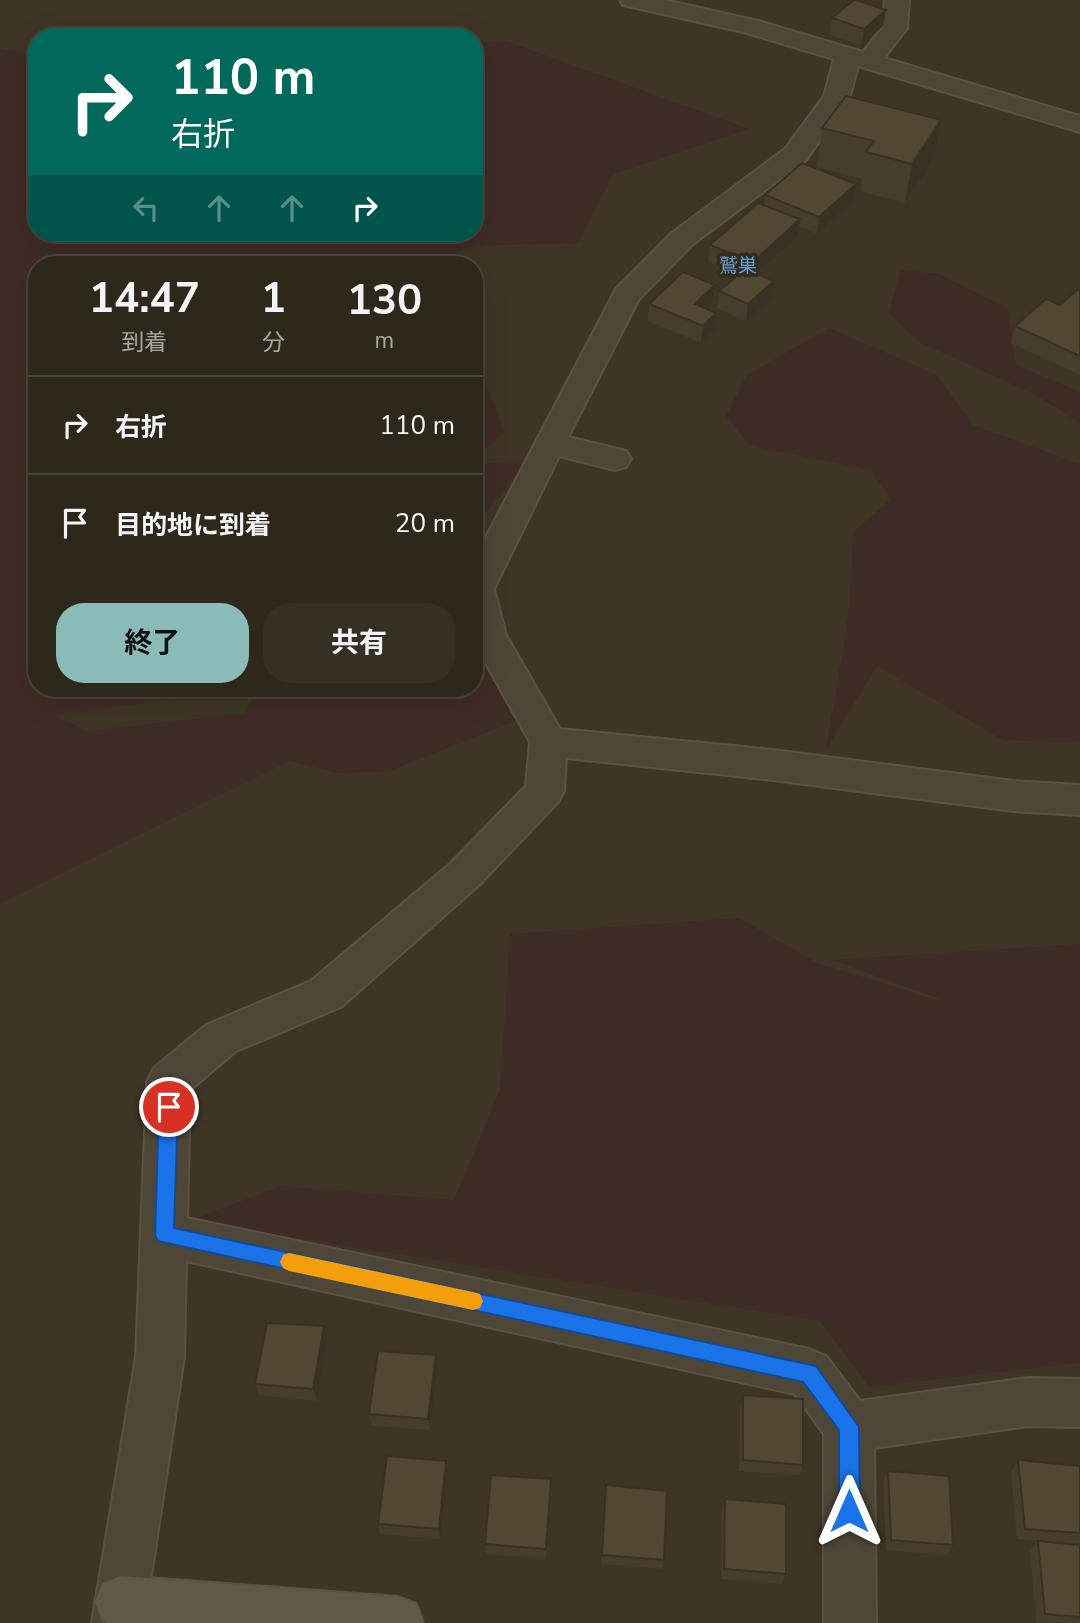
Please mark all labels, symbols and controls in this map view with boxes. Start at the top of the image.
text: 110 m [171,44,315,111]
icon: right [56,56,147,147]
text: 右折 [171,113,235,156]
icon: left [127,189,165,227]
icon: ahead [200,189,238,227]
icon: ahead [273,189,311,227]
icon: right [346,189,384,227]
district label: 鷲巣 [719,253,757,279]
text: 14:47 [89,270,200,327]
text: 1 [261,270,286,327]
text: 130 [347,272,422,329]
text: m [375,325,394,356]
text: 到着 [121,327,167,358]
text: 分 [262,327,285,358]
icon: right [56,406,94,444]
text: 110 m [379,408,455,443]
text: 右折 [115,410,167,445]
icon: arrive [56,504,94,542]
text: 20 m [395,506,455,541]
text: 目的地に到着 [115,508,271,543]
button: 終了 [56,603,249,683]
button: 共有 [263,603,455,683]
pin [139,1077,199,1137]
icon: arrive [150,1088,188,1126]
position arrow [812,1474,886,1548]

